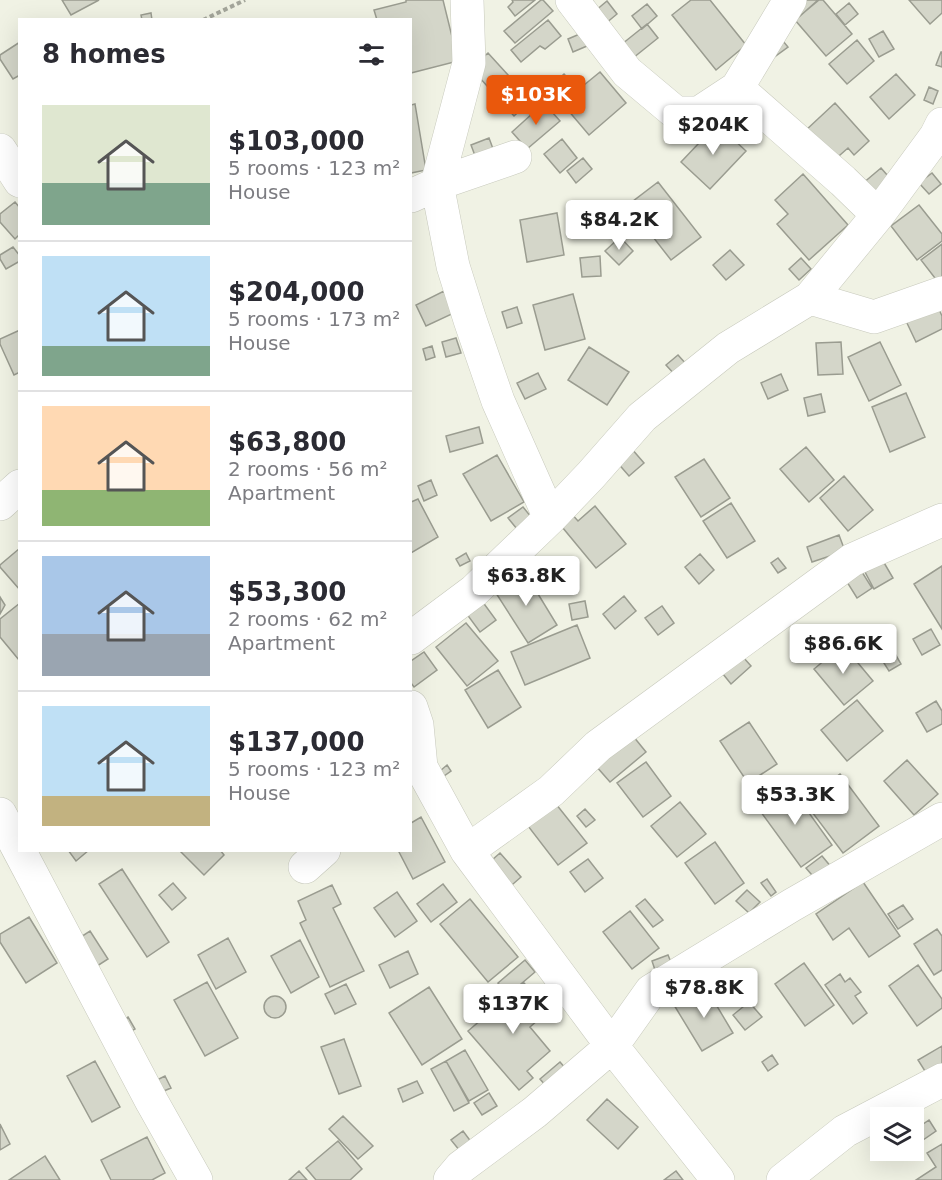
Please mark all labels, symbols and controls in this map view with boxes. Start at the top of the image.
icon: filters [355,38,388,71]
text: 8 homes [42,39,166,69]
pin: $103K [494,75,578,126]
text: $103K [500,82,572,106]
pin: $204K [671,105,755,156]
text: $204K [677,112,749,136]
text: $103,000 [228,126,365,156]
icon: home [90,129,162,201]
text: 5 rooms · 123 m² [228,156,400,180]
text: House [228,180,291,204]
pin: $84.2K [570,200,668,251]
text: $84.2K [580,207,658,231]
text: $204,000 [228,277,365,307]
icon: home [90,280,162,352]
text: 5 rooms · 173 m² [228,307,400,331]
text: House [228,331,291,355]
text: $63,800 [228,427,346,457]
icon: home [90,430,162,502]
text: 2 rooms · 56 m² [228,457,388,481]
text: Apartment [228,481,335,505]
pin: $63.8K [477,556,575,607]
text: $63.8K [487,563,565,587]
text: $53,300 [228,577,346,607]
icon: home [90,580,162,652]
text: 2 rooms · 62 m² [228,607,388,631]
pin: $86.6K [794,624,892,675]
text: Apartment [228,631,335,655]
text: $86.6K [804,631,882,655]
text: $137,000 [228,727,365,757]
icon: home [90,730,162,802]
text: 5 rooms · 123 m² [228,757,400,781]
pin: $53.3K [746,775,844,826]
text: House [228,781,291,805]
text: $53.3K [756,782,834,806]
pin: $78.8K [655,968,753,1019]
text: $78.8K [665,975,743,999]
pin: $137K [471,984,555,1035]
text: $137K [477,991,549,1015]
map controls [870,1107,924,1161]
button: layers [870,1107,924,1161]

